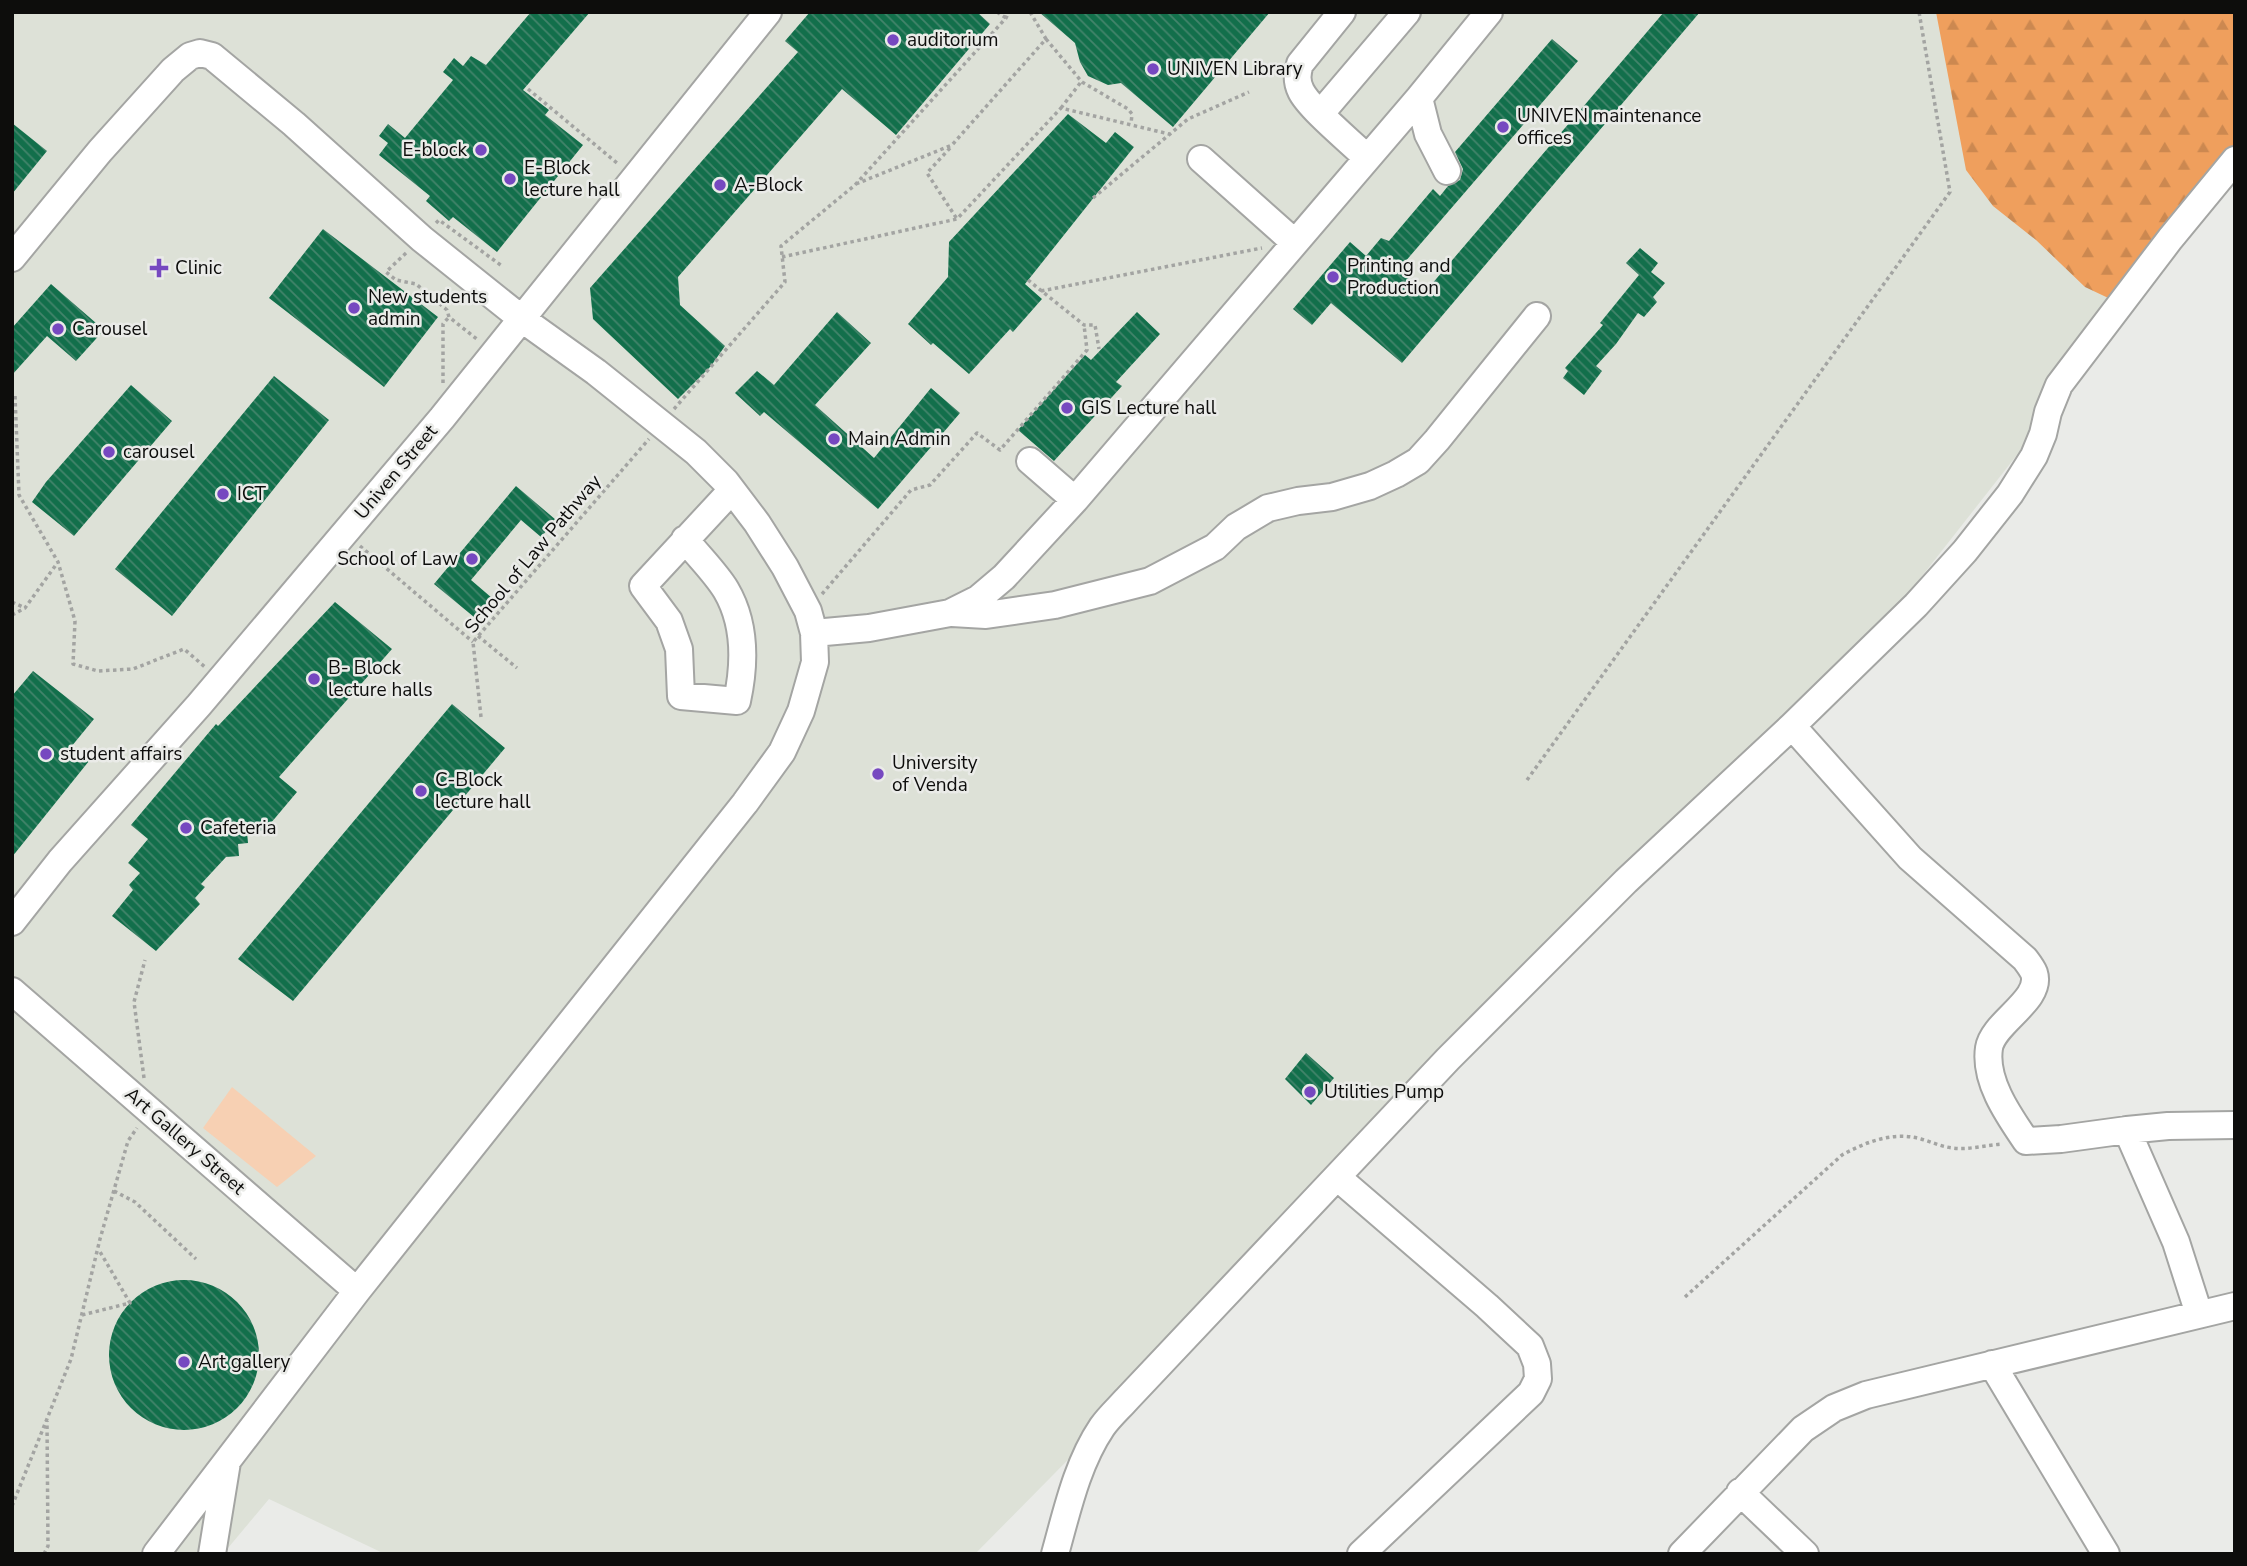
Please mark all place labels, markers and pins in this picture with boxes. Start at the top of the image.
place label: auditorium [907,27,998,53]
marker: auditorium [885,32,901,48]
place label: UNIVEN Library [1167,56,1303,82]
marker: UNIVEN Library [1145,61,1161,77]
place label: UNIVEN maintenance offices [1517,103,1701,151]
marker: UNIVEN maintenance offices [1495,119,1511,135]
place label: E-block [402,137,467,163]
marker: E-block [473,142,489,158]
place label: E-Block lecture hall [524,155,620,203]
marker: E-Block lecture hall [502,171,518,187]
place label: A-Block [734,172,803,198]
marker: A-Block [712,177,728,193]
place label: Printing and Production [1347,253,1451,301]
place label: Clinic [175,255,222,281]
marker: Clinic [149,258,169,278]
marker: Printing and Production [1325,269,1341,285]
place label: New students admin [368,284,487,332]
marker: New students admin [346,300,362,316]
place label: Carousel [72,316,148,342]
marker: Carousel [50,321,66,337]
place label: GIS Lecture hall [1081,395,1217,421]
marker: GIS Lecture hall [1059,400,1075,416]
place label: Main Admin [848,426,951,452]
marker: Main Admin [826,431,842,447]
place label: carousel [123,439,195,465]
marker: carousel [101,444,117,460]
place label: ICT [237,481,266,507]
marker: ICT [215,486,231,502]
place label: School of Law [337,546,458,572]
marker: School of Law [464,551,480,567]
place label: B- Block lecture halls [328,655,433,703]
marker: B- Block lecture halls [306,671,322,687]
place label: student affairs [60,741,183,767]
marker: student affairs [38,746,54,762]
place label: University of Venda [892,750,978,798]
marker: University of Venda [870,766,886,782]
place label: C-Block lecture hall [435,767,531,815]
marker: C-Block lecture hall [413,783,429,799]
place label: Cafeteria [200,815,277,841]
marker: Cafeteria [178,820,194,836]
place label: Utilities Pump [1324,1079,1444,1105]
marker: Utilities Pump [1302,1084,1318,1100]
place label: Art gallery [198,1349,291,1375]
marker: Art gallery [176,1354,192,1370]

